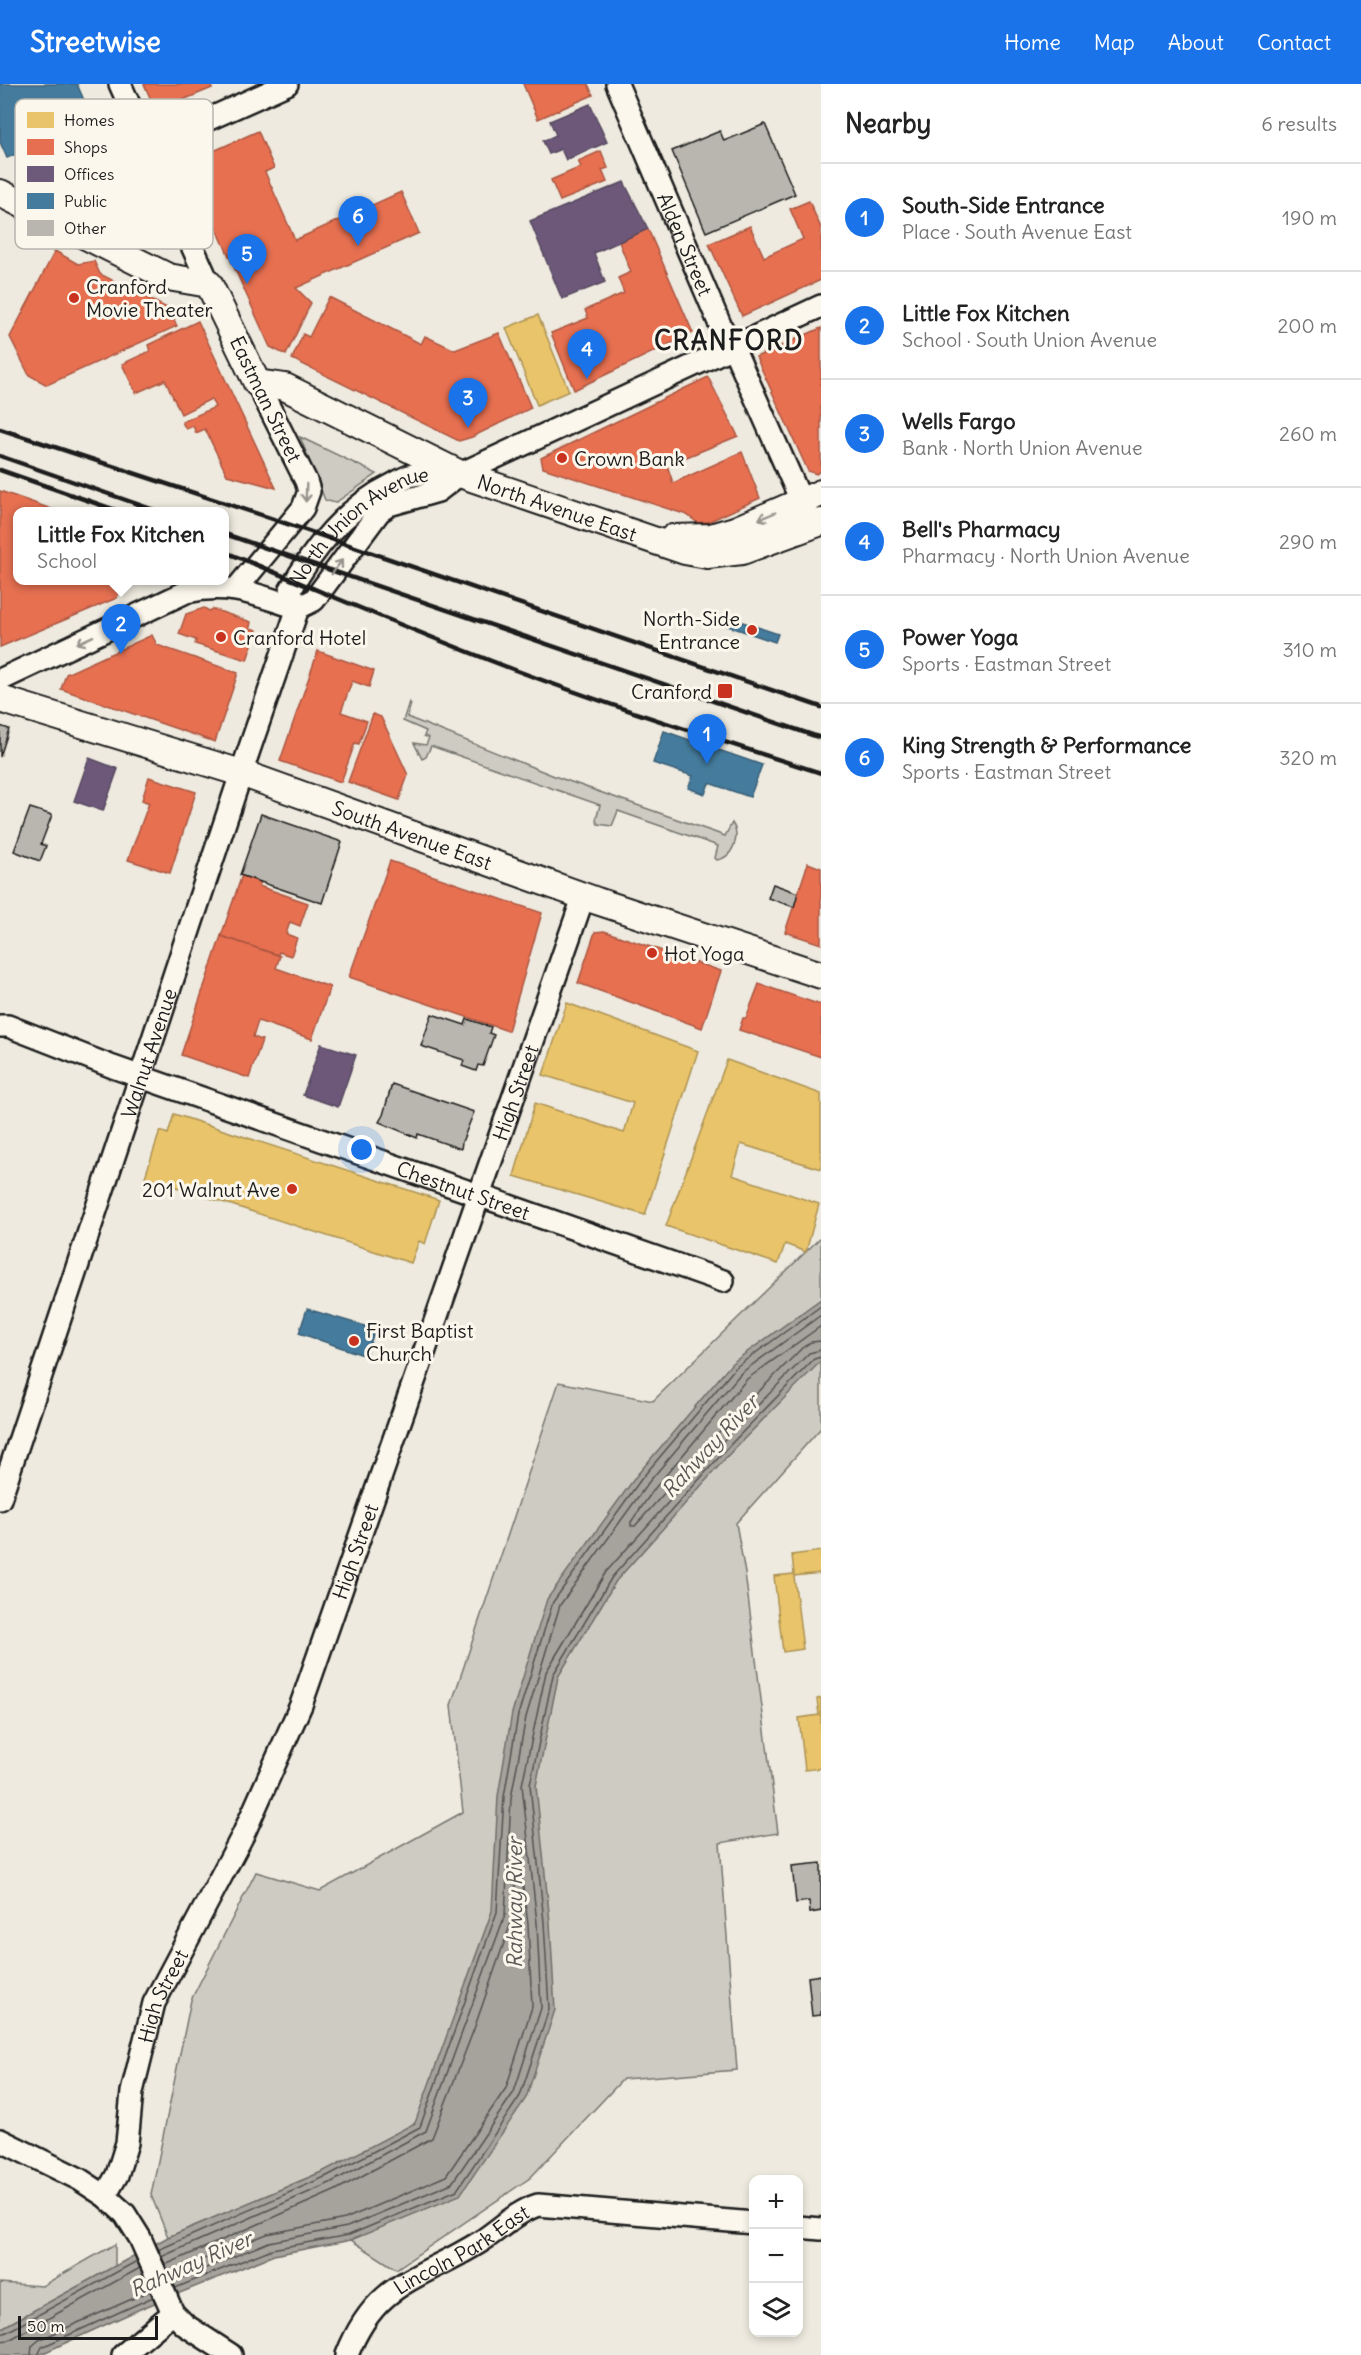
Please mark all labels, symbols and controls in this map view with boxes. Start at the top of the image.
text: Streetwise [30,24,161,60]
text: Home [1004,29,1061,56]
text: Map [1094,29,1135,56]
text: About [1168,29,1224,56]
text: Contact [1257,29,1331,56]
legend [15,99,213,249]
text: Nearby [845,107,931,140]
text: Homes [64,110,114,130]
text: 6 results [1261,111,1337,136]
text: Shops [64,137,108,157]
text: Offices [64,164,114,184]
street label: Alden Street [652,189,719,299]
text: Public [64,191,107,211]
text: South-Side Entrance [902,191,1105,219]
pin: 6 [338,196,378,246]
text: 1 [861,205,868,230]
text: 190 m [1282,205,1337,230]
text: Other [64,218,107,238]
text: Place · South Avenue East [902,219,1132,244]
pin: 5 [228,234,266,284]
place label: Cranford Movie Theater [86,274,213,322]
marker: Cranford Movie Theater [67,291,81,305]
text: Little Fox Kitchen [902,299,1070,327]
text: 2 [859,313,870,338]
text: 200 m [1277,313,1337,338]
district label: CRANFORD [654,324,804,357]
text: School · South Union Avenue [902,327,1157,352]
pin: 4 [568,330,606,379]
street label: Eastman Street [225,332,307,466]
pin: 3 [448,378,488,428]
text: Wells Fargo [902,407,1016,435]
text: 3 [859,421,870,446]
text: 260 m [1279,421,1337,446]
text: Bank · North Union Avenue [902,435,1143,460]
place label: Crown Bank [574,446,685,471]
marker: Crown Bank [555,451,569,465]
street label: North Union Avenue [283,461,429,590]
street label: North Avenue East [474,468,640,546]
one-way arrow [300,483,312,502]
popup [13,507,229,585]
one-way arrow [759,511,777,522]
text: Bell's Pharmacy [902,515,1060,543]
text: Little Fox Kitchen [37,520,205,548]
text: 4 [859,529,870,554]
text: 290 m [1279,529,1337,554]
text: Pharmacy · North Union Avenue [902,543,1190,568]
text: School [37,548,97,573]
one-way arrow [331,560,343,576]
pin: 2 [102,604,140,654]
place label: North-Side Entrance [643,606,740,654]
marker: North-Side Entrance [745,623,759,637]
text: Power Yoga [902,623,1018,651]
place label: Cranford Hotel [233,625,366,650]
marker: Cranford Hotel [214,630,228,644]
one-way arrow [76,634,94,646]
text: 5 [859,637,870,662]
text: 310 m [1282,637,1337,662]
text: Sports · Eastman Street [902,651,1111,676]
place label: Cranford [631,679,712,704]
marker: Cranford [716,682,734,700]
pin: 1 [688,714,726,764]
text: King Strength & Performance [902,731,1191,759]
text: 6 [859,745,870,770]
text: 320 m [1279,745,1337,770]
text: Sports · Eastman Street [902,759,1111,784]
street label: South Avenue East [329,794,496,875]
place label: Hot Yoga [664,941,745,966]
marker: Hot Yoga [645,946,659,960]
street label: Walnut Avenue [115,985,181,1121]
street label: High Street [487,1041,543,1144]
your location [347,1135,376,1164]
street label: Chestnut Street [393,1155,534,1225]
place label: 201 Walnut Ave [142,1177,280,1202]
marker: 201 Walnut Ave [285,1182,299,1196]
place label: First Baptist Church [366,1318,474,1366]
marker: First Baptist Church [347,1334,361,1348]
water label: Rahway River [656,1387,766,1503]
street label: High Street [326,1500,383,1602]
water label: Rahway River [501,1835,528,1968]
street label: High Street [132,1945,193,2045]
map controls [749,2175,803,2337]
button: + [749,2175,803,2229]
street label: Lincoln Park East [388,2198,533,2299]
water label: Rahway River [126,2224,258,2303]
button: − [749,2229,803,2283]
button: layers [749,2283,803,2337]
scale bar [18,2313,158,2340]
text: 50 m [27,2316,65,2336]

